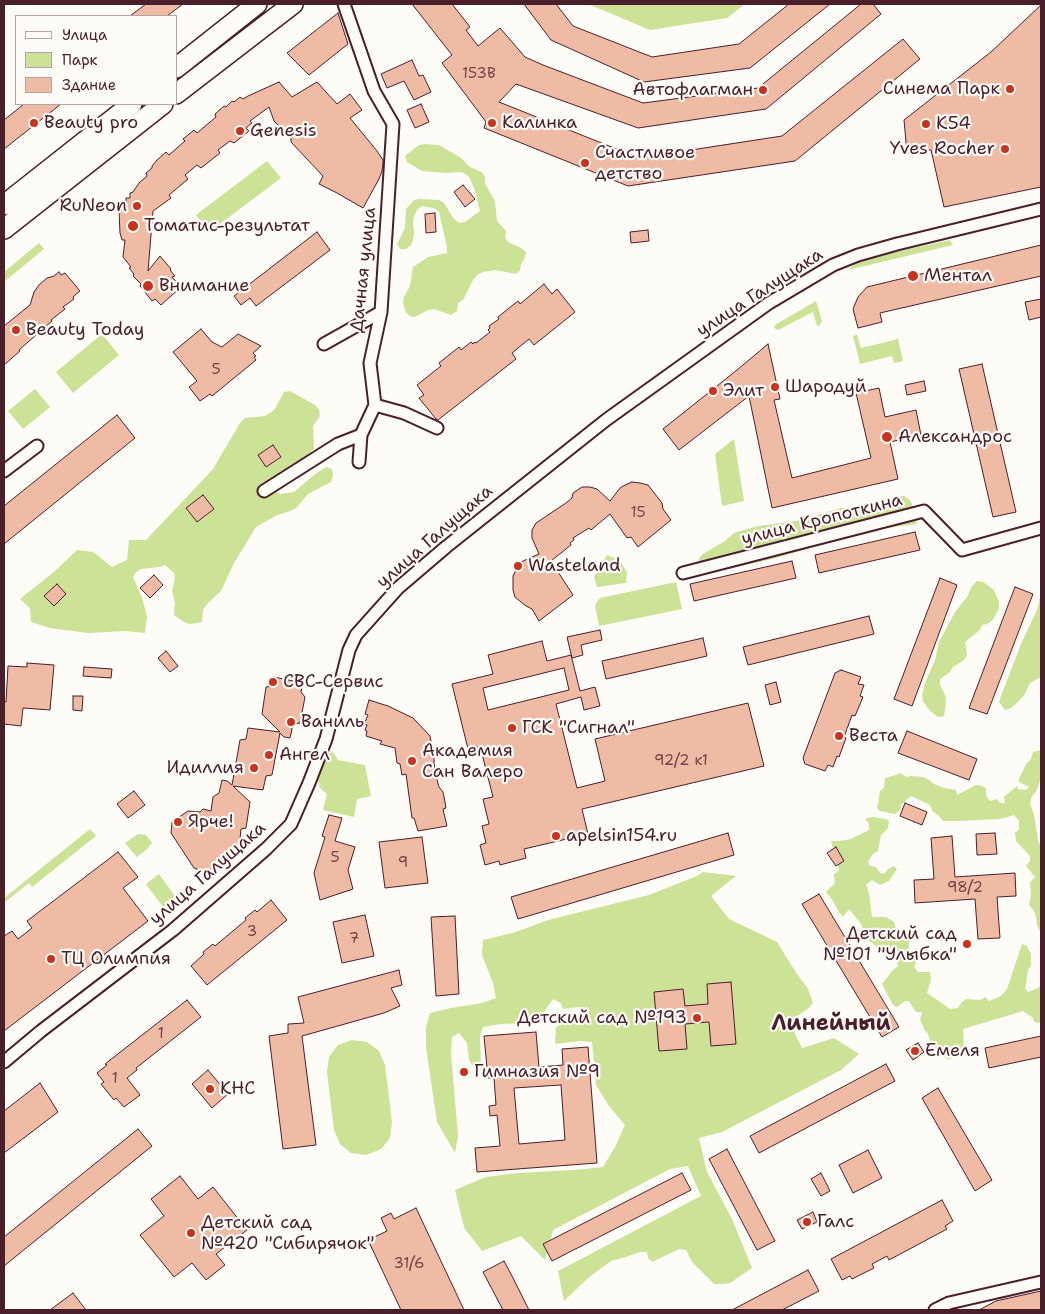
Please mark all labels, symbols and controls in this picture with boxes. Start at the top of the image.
legend [15,15,178,105]
text: Улица [62,25,107,45]
text: Парк [62,50,98,70]
house number: 153В [462,65,496,83]
text: Здание [62,75,116,95]
place label: Синема Парк [883,78,1000,100]
place label: Автофлагман [633,79,753,101]
marker: Синема Парк [1004,83,1016,95]
marker: Автофлагман [757,84,769,96]
place label: Beauty pro [44,112,138,134]
place label: Калинка [502,112,577,134]
place label: К54 [936,113,971,135]
marker: Beauty pro [28,117,40,129]
marker: Калинка [486,117,498,129]
marker: К54 [920,118,932,130]
place label: Genesis [250,120,317,142]
marker: Genesis [234,125,246,137]
place label: Yves Rocher [890,138,995,160]
place label: Счастливое детство [595,142,695,184]
marker: Yves Rocher [999,143,1011,155]
marker: Счастливое детство [579,157,591,169]
place label: RuNeon [60,195,127,217]
marker: RuNeon [131,200,143,212]
street label: Дачная улица [347,206,381,334]
place label: Томатис-результат [144,215,310,237]
marker: Томатис-результат [126,219,140,233]
street label: улица Галущака [693,244,827,342]
place label: Ментал [924,265,992,287]
marker: Ментал [906,269,920,283]
place label: Внимание [159,275,249,297]
marker: Внимание [141,279,155,293]
place label: Beauty Today [26,319,144,341]
marker: Beauty Today [10,324,22,336]
house number: 5 [211,361,221,379]
place label: Шародуй [785,376,866,398]
place label: Элит [723,380,764,402]
marker: Шародуй [769,381,781,393]
marker: Элит [707,385,719,397]
place label: Александрос [898,426,1012,448]
marker: Александрос [880,430,894,444]
street label: улица Галущака [373,481,497,593]
street label: улица Кропоткина [739,490,905,550]
house number: 15 [630,504,646,522]
place label: Wasteland [528,555,621,577]
marker: Wasteland [512,560,524,572]
place label: СВС-Сервис [283,671,384,693]
marker: СВС-Сервис [267,676,279,688]
place label: Ваниль [301,711,364,733]
marker: Ваниль [285,716,297,728]
place label: ГСК "Сигнал" [522,717,635,739]
marker: ГСК "Сигнал" [506,722,518,734]
place label: Веста [849,725,898,747]
marker: Веста [833,730,845,742]
place label: Академия Сан Валеро [422,740,524,782]
place label: Ангел [279,744,330,766]
marker: Ангел [263,749,275,761]
house number: 92/2 к1 [654,752,708,770]
marker: Академия Сан Валеро [406,755,418,767]
place label: Идиллия [166,757,244,779]
marker: Идиллия [248,762,260,774]
place label: Ярче! [188,811,234,833]
marker: Ярче! [172,816,184,828]
street label: улица Галущака [146,818,270,930]
place label: apelsin154.ru [566,825,677,847]
marker: apelsin154.ru [550,830,562,842]
house number: 5 [330,849,340,867]
house number: 9 [398,854,408,872]
house number: 98/2 [947,879,983,897]
house number: 3 [247,923,257,941]
place label: Детский сад №101 "Улыбка" [823,923,957,966]
house number: 7 [349,930,359,948]
marker: Детский сад №101 "Улыбка" [961,938,973,950]
place label: ТЦ Олимпия [61,948,171,970]
marker: ТЦ Олимпия [45,953,57,965]
place label: Детский сад №193 [517,1007,687,1029]
district label: Линейный [771,1011,891,1037]
marker: Детский сад №193 [691,1012,703,1024]
house number: 1 [158,1025,164,1043]
place label: Емеля [925,1040,980,1062]
marker: Емеля [909,1045,921,1057]
place label: Гимназия №9 [474,1061,600,1083]
marker: Гимназия №9 [458,1066,470,1078]
house number: 1 [112,1070,118,1088]
place label: КНС [220,1078,255,1100]
marker: КНС [204,1083,216,1095]
place label: Галс [817,1211,854,1233]
place label: Детский сад №420 "Сибирячок" [201,1212,375,1254]
marker: Галс [801,1216,813,1228]
marker: Детский сад №420 "Сибирячок" [185,1227,197,1239]
house number: 31/6 [394,1255,424,1273]

